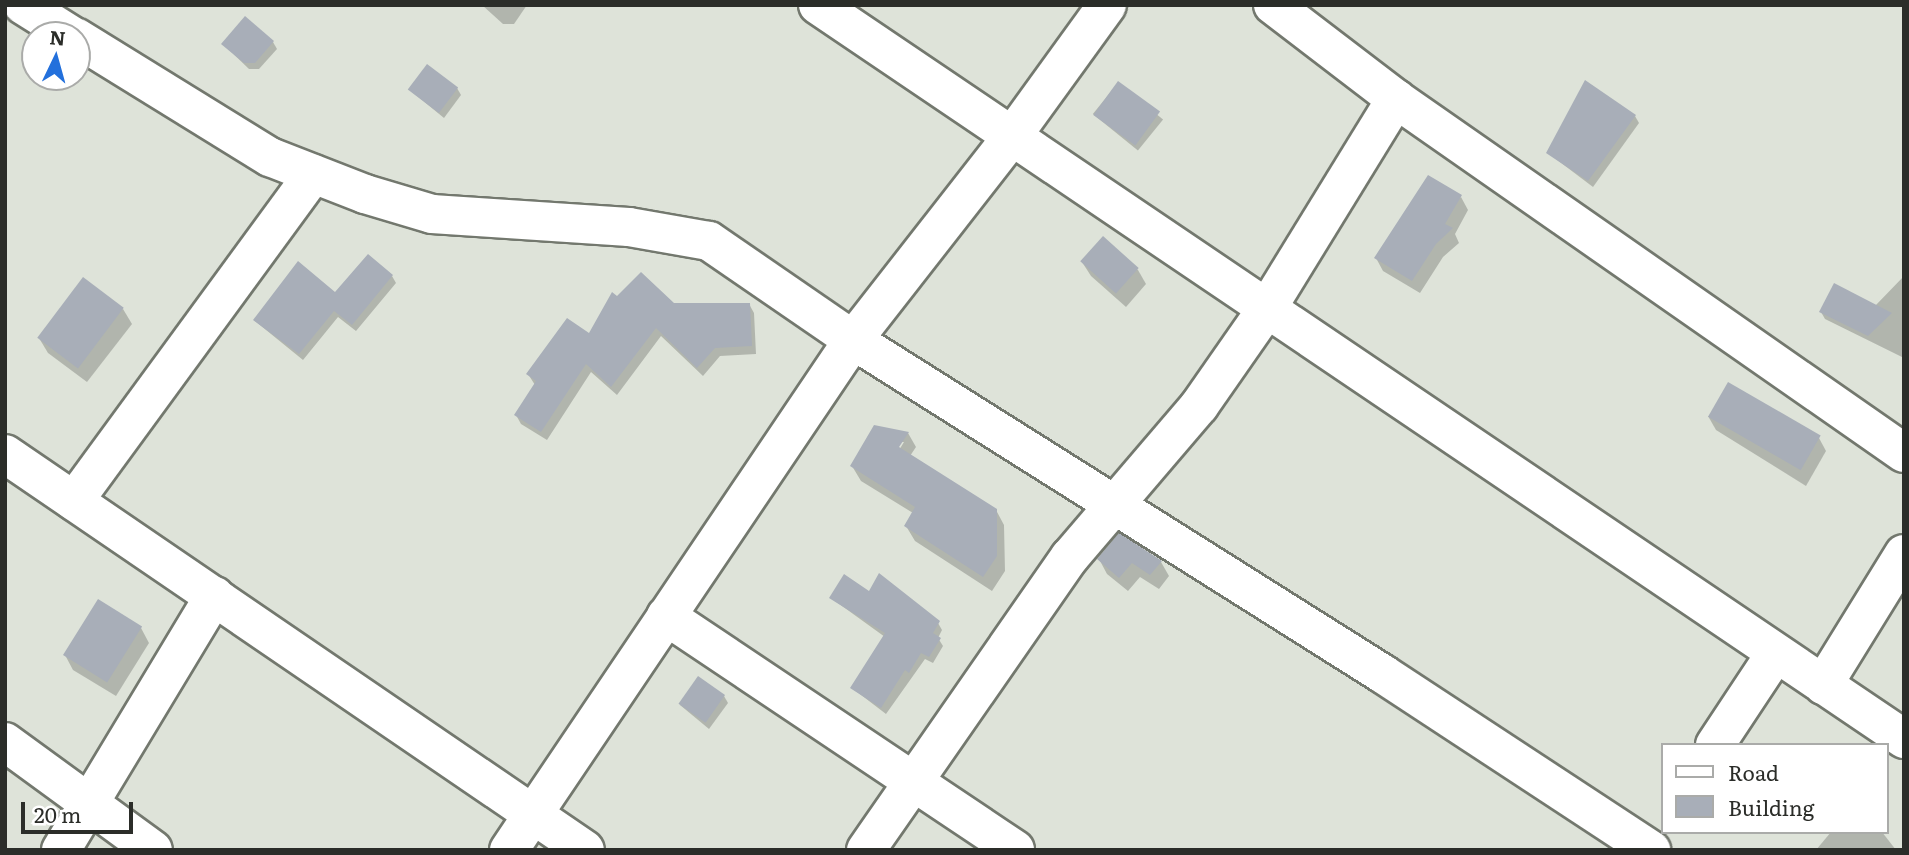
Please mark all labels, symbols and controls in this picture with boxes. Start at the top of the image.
north arrow [21,21,91,91]
text: N [48,22,67,52]
legend [1660,743,1888,834]
text: Road [1728,756,1779,787]
scale bar [24,788,136,832]
text: Building [1728,791,1814,822]
text: 20 m [34,798,81,829]

